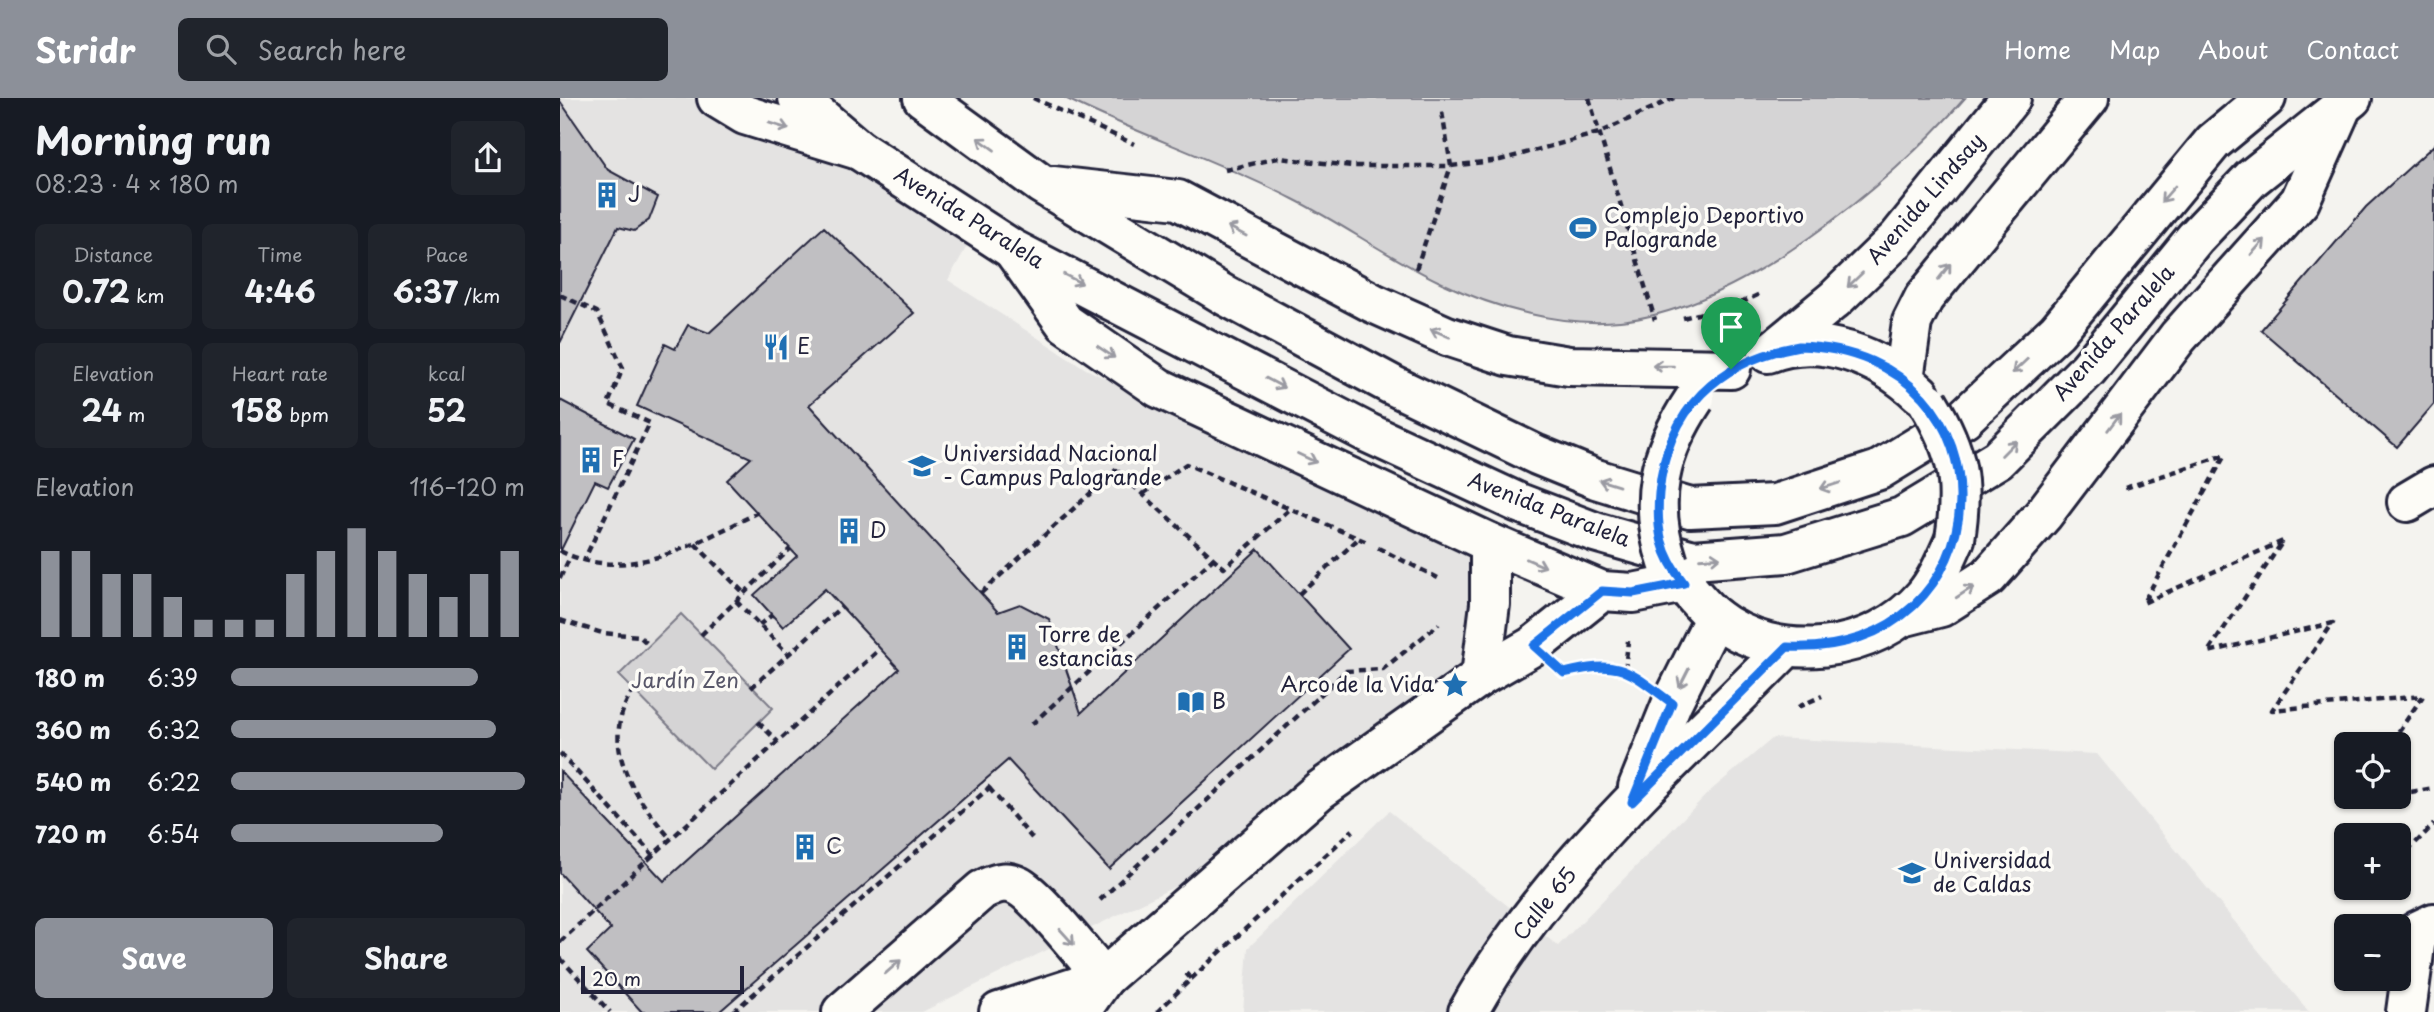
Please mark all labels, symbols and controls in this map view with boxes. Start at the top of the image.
search box [178,18,668,81]
text: Stridr [35,24,136,74]
icon: search [202,30,240,68]
text: Search here [258,30,406,69]
text: Home [2004,31,2071,67]
text: Map [2109,31,2160,67]
text: About [2198,31,2268,67]
text: Contact [2306,31,2399,67]
text: Morning run [35,111,271,168]
button: share [451,121,525,195]
one-way arrow [767,121,789,134]
street label: Avenida Lindsay [1858,125,1991,271]
one-way arrow [977,137,996,151]
street label: Avenida Paralela [889,157,1051,275]
text: 08:23 · 4 × 180 m [35,166,238,201]
place label: J [628,177,641,209]
building icon: J [592,180,622,210]
one-way arrow [2160,184,2176,202]
place label: Complejo Deportivo Palogrande [1604,198,1804,254]
sports icon: Complejo Deportivo Palogrande [1568,213,1598,243]
one-way arrow [1227,224,1247,238]
one-way arrow [2250,239,2267,256]
text: Distance [73,240,153,268]
text: Time [258,240,302,268]
text: Pace [425,240,468,268]
street label: Avenida Paralela [2044,256,2181,407]
one-way arrow [1936,263,1951,282]
text: 0.72 [62,268,130,313]
text: 4:46 [244,268,316,313]
text: 6:37 [393,268,458,313]
one-way arrow [1847,271,1864,288]
one-way arrow [1062,273,1083,287]
text: km [130,281,165,309]
text: /km [458,281,500,309]
pin [1701,297,1761,369]
icon: arrive [1712,308,1750,346]
one-way arrow [1429,326,1451,339]
place label: E [797,329,810,361]
restaurant icon: E [761,332,791,362]
one-way arrow [1096,345,1115,359]
one-way arrow [2012,357,2029,374]
text: Elevation [72,359,154,387]
text: Heart rate [232,359,328,387]
text: kcal [428,359,466,387]
one-way arrow [1651,359,1674,372]
one-way arrow [1264,377,1285,391]
text: 24 [81,387,122,432]
text: 158 [231,387,283,432]
text: 52 [427,387,466,432]
text: m [122,400,145,428]
text: bpm [283,400,329,428]
one-way arrow [2106,413,2121,432]
place label: Universidad Nacional - Campus Palogrande [943,436,1162,492]
one-way arrow [2001,439,2018,456]
place label: F [612,442,624,474]
building icon: F [576,445,606,475]
school or university icon: Universidad Nacional - Campus Palogrande [907,451,937,481]
one-way arrow [1296,451,1317,465]
street label: Avenida Paralela [1464,462,1635,554]
text: Elevation [35,469,134,504]
text: 116–120 m [409,469,525,504]
one-way arrow [1598,476,1620,489]
one-way arrow [1820,481,1842,493]
place label: D [870,513,887,545]
building icon: D [834,516,864,546]
one-way arrow [1699,551,1721,564]
one-way arrow [1525,557,1546,570]
one-way arrow [1954,585,1974,599]
place label: Torre de estancias [1038,617,1133,673]
building icon: Torre de estancias [1002,632,1032,662]
text: 180 m [35,660,105,695]
text: 6:39 [147,660,198,695]
park label: Jardín Zen [631,663,739,695]
place label: Arco de la Vida [1281,667,1434,699]
one-way arrow [1677,667,1691,688]
place icon: Arco de la Vida [1440,670,1470,700]
place label: B [1212,684,1226,716]
library icon: B [1176,687,1206,717]
text: 360 m [35,712,111,747]
text: 6:32 [147,712,201,747]
map controls [2334,732,2411,991]
button: locate [2334,732,2411,809]
text: 540 m [35,764,111,799]
text: 6:22 [147,764,201,799]
text: 720 m [35,816,107,851]
text: 6:54 [147,816,200,851]
button: + [2334,823,2411,900]
place label: C [826,829,842,861]
building icon: C [790,832,820,862]
place label: Universidad de Caldas [1933,843,2051,899]
school or university icon: Universidad de Caldas [1897,858,1927,888]
street label: Calle 65 [1504,859,1583,947]
button: − [2334,914,2411,991]
button: Save [35,918,273,998]
button: Share [287,918,525,998]
one-way arrow [1059,928,1076,945]
one-way arrow [884,959,902,975]
scale bar [581,963,744,995]
text: 20 m [592,964,641,992]

